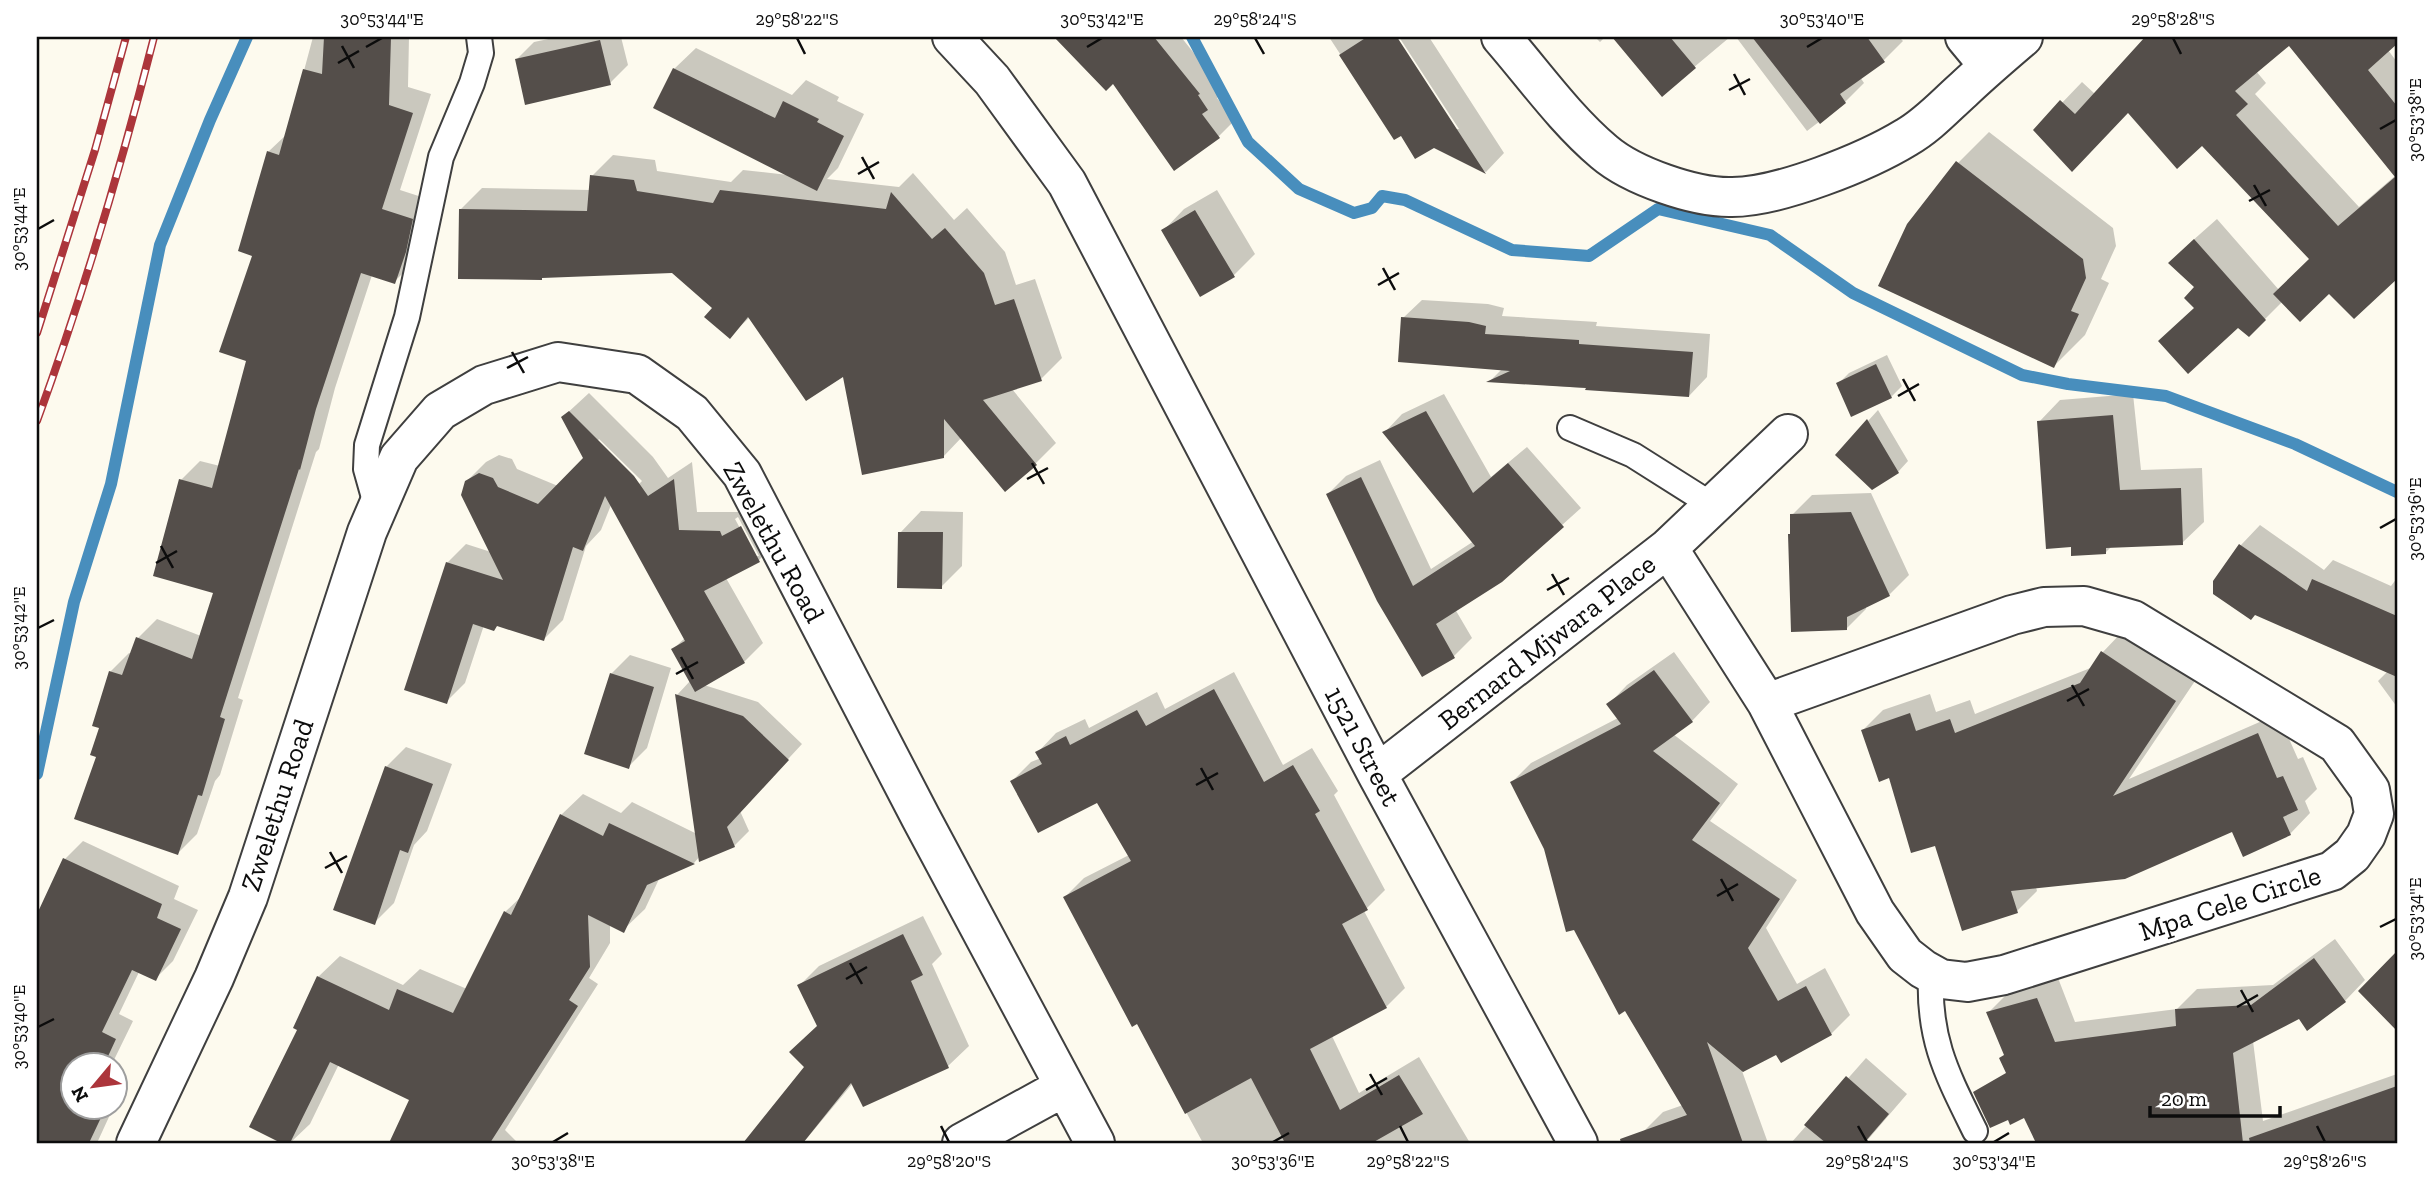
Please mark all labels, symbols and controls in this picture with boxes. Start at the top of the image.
text: 30°53'44"E [340,8,424,30]
text: 29°58'22"S [755,8,839,30]
text: 30°53'42"E [1060,8,1144,30]
text: 29°58'24"S [1213,8,1297,30]
text: 30°53'40"E [1780,8,1864,30]
text: 29°58'28"S [2131,8,2215,30]
text: 30°53'38"E [2404,78,2426,162]
text: 30°53'44"E [8,187,30,271]
street label: Zwelethu Road [716,456,832,628]
text: 30°53'36"E [2404,477,2426,561]
street label: Bernard Mjwara Place [1432,547,1662,737]
text: 30°53'42"E [8,586,30,670]
street label: 1521 Street [1318,681,1408,812]
street label: Zwelethu Road [234,715,320,895]
street label: Mpa Cele Circle [2135,858,2325,948]
text: 30°53'34"E [2404,877,2426,961]
text: 30°53'40"E [8,985,30,1069]
north arrow [60,1050,130,1120]
scale bar [2150,1075,2280,1119]
text: N [66,1082,93,1106]
text: 20 m [2161,1086,2207,1111]
text: 30°53'38"E [511,1150,595,1172]
text: 29°58'20"S [907,1150,991,1172]
text: 30°53'36"E [1231,1150,1315,1172]
text: 29°58'22"S [1366,1150,1450,1172]
text: 29°58'24"S [1825,1150,1909,1172]
text: 30°53'34"E [1952,1150,2036,1172]
text: 29°58'26"S [2283,1150,2367,1172]

